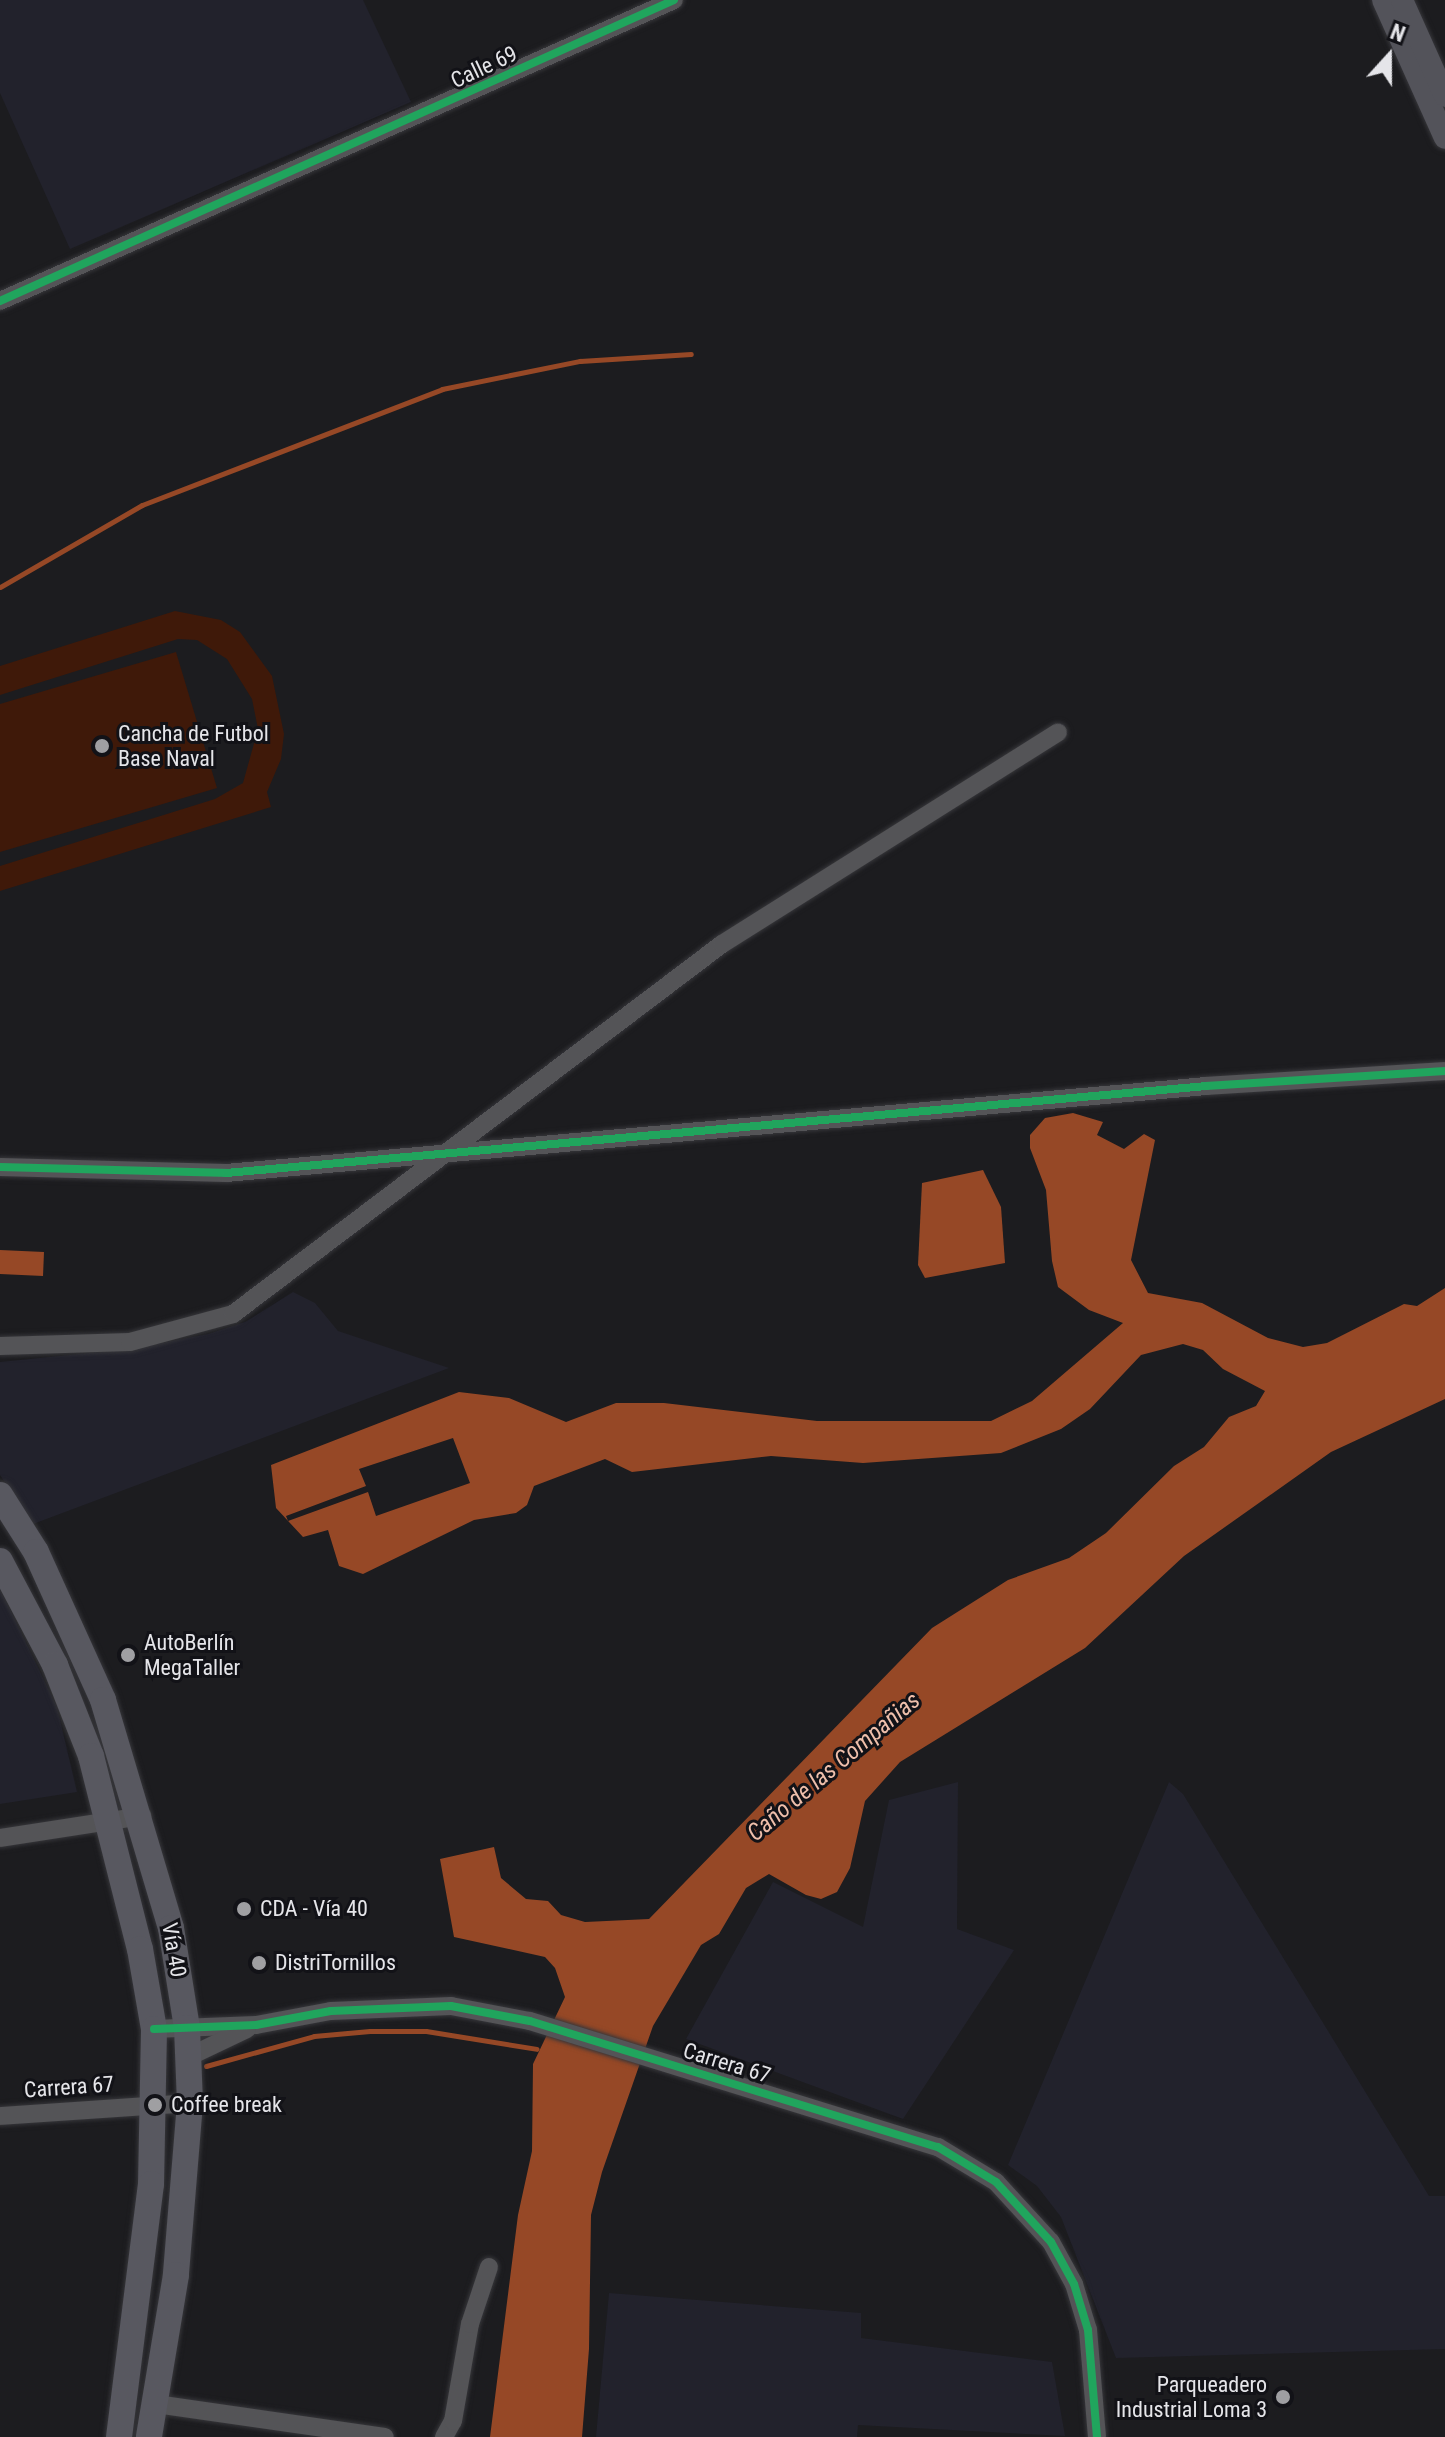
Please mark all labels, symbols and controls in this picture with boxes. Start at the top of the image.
north arrow [1349,16,1429,96]
text: N [1387,19,1409,47]
street label: Calle 69 [447,40,521,94]
place label: Cancha de Futbol Base Naval [118,720,269,772]
marker: Cancha de Futbol Base Naval [93,737,111,755]
place label: AutoBerlín MegaTaller [144,1629,240,1680]
marker: AutoBerlín MegaTaller [119,1646,137,1664]
water label: Caño de las Compañias [742,1686,926,1848]
place label: CDA - Vía 40 [260,1896,368,1922]
marker: CDA - Vía 40 [235,1900,253,1918]
street label: Vía 40 [156,1921,192,1979]
place label: DistriTornillos [275,1950,396,1976]
marker: DistriTornillos [250,1954,268,1972]
street label: Carrera 67 [680,2037,774,2089]
street label: Carrera 67 [23,2071,115,2103]
place label: Coffee break [171,2092,282,2118]
marker: Coffee break [146,2096,164,2114]
place label: Parqueadero Industrial Loma 3 [1116,2371,1267,2422]
marker: Parqueadero Industrial Loma 3 [1274,2388,1292,2406]

